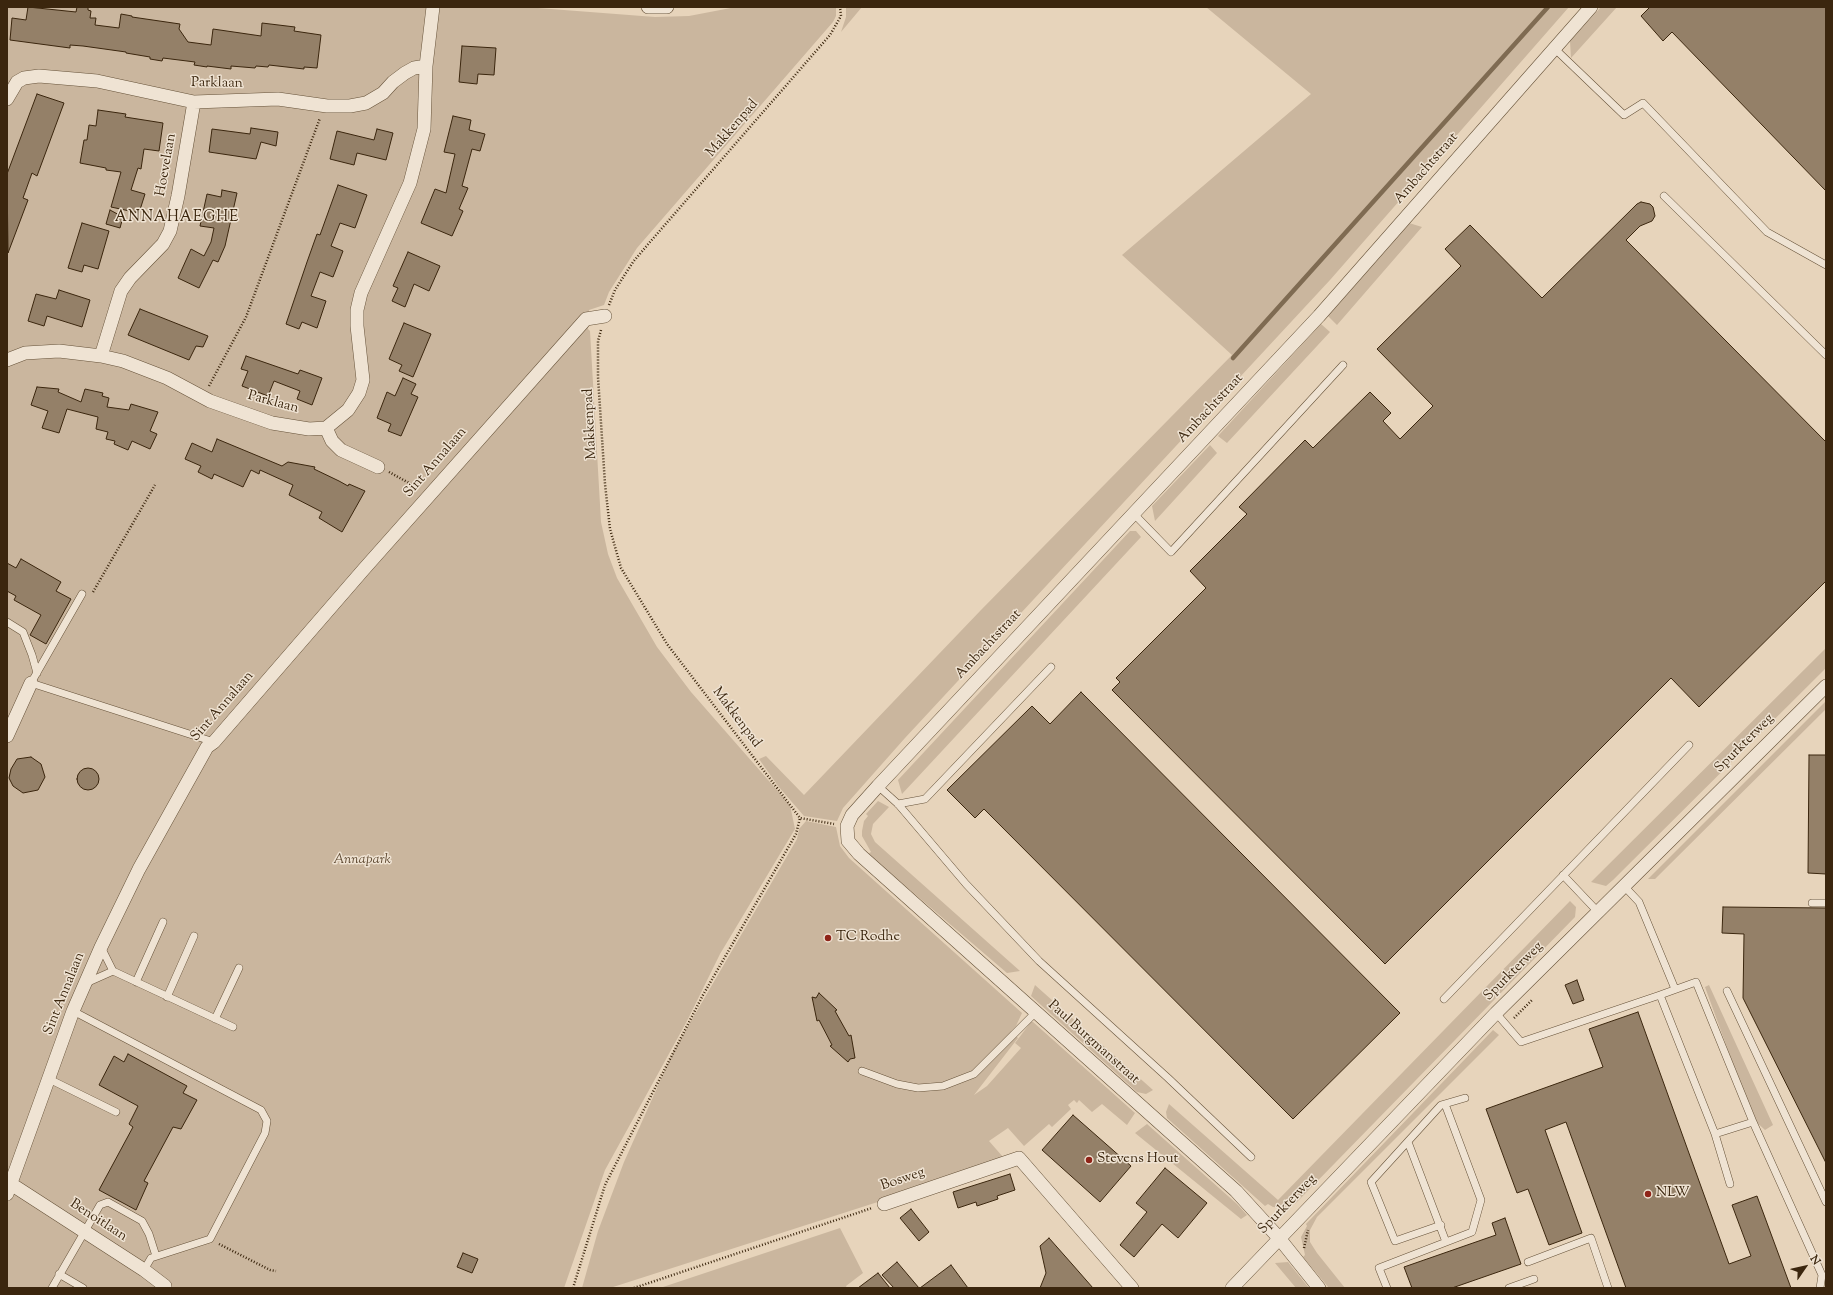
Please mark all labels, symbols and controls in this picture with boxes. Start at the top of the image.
street label: Parklaan [191,75,243,93]
street label: Makkenpad [703,97,763,161]
street label: Ambachtstraat [1391,130,1463,208]
street label: Hoevelaan [153,132,181,198]
district label: ANNAHAEGHE [115,209,239,227]
street label: Ambachtstraat [1175,371,1247,447]
street label: Parklaan [246,388,300,418]
street label: Makkenpad [581,388,601,460]
street label: Sint Annalaan [401,424,471,502]
street label: Ambachtstraat [953,607,1025,683]
street label: Sint Annalaan [188,668,258,746]
street label: Makkenpad [708,685,764,751]
street label: Spurkterweg [1712,711,1778,777]
park label: Annapark [333,853,391,869]
place label: TC Rodhe [836,930,900,946]
marker: TC Rodhe [823,933,833,943]
street label: Spurkterweg [1481,939,1547,1005]
street label: Sint Annalaan [41,950,89,1038]
street label: Paul Burgmanstraat [1044,998,1142,1088]
place label: Stevens Hout [1097,1152,1178,1168]
marker: Stevens Hout [1084,1155,1094,1165]
street label: Bosweg [879,1165,927,1195]
street label: Spurkterweg [1255,1172,1321,1238]
place label: NLW [1656,1186,1690,1202]
marker: NLW [1643,1189,1653,1199]
street label: Benoitlaan [66,1196,130,1246]
north arrow [1785,1247,1825,1287]
text: N [1806,1252,1824,1268]

